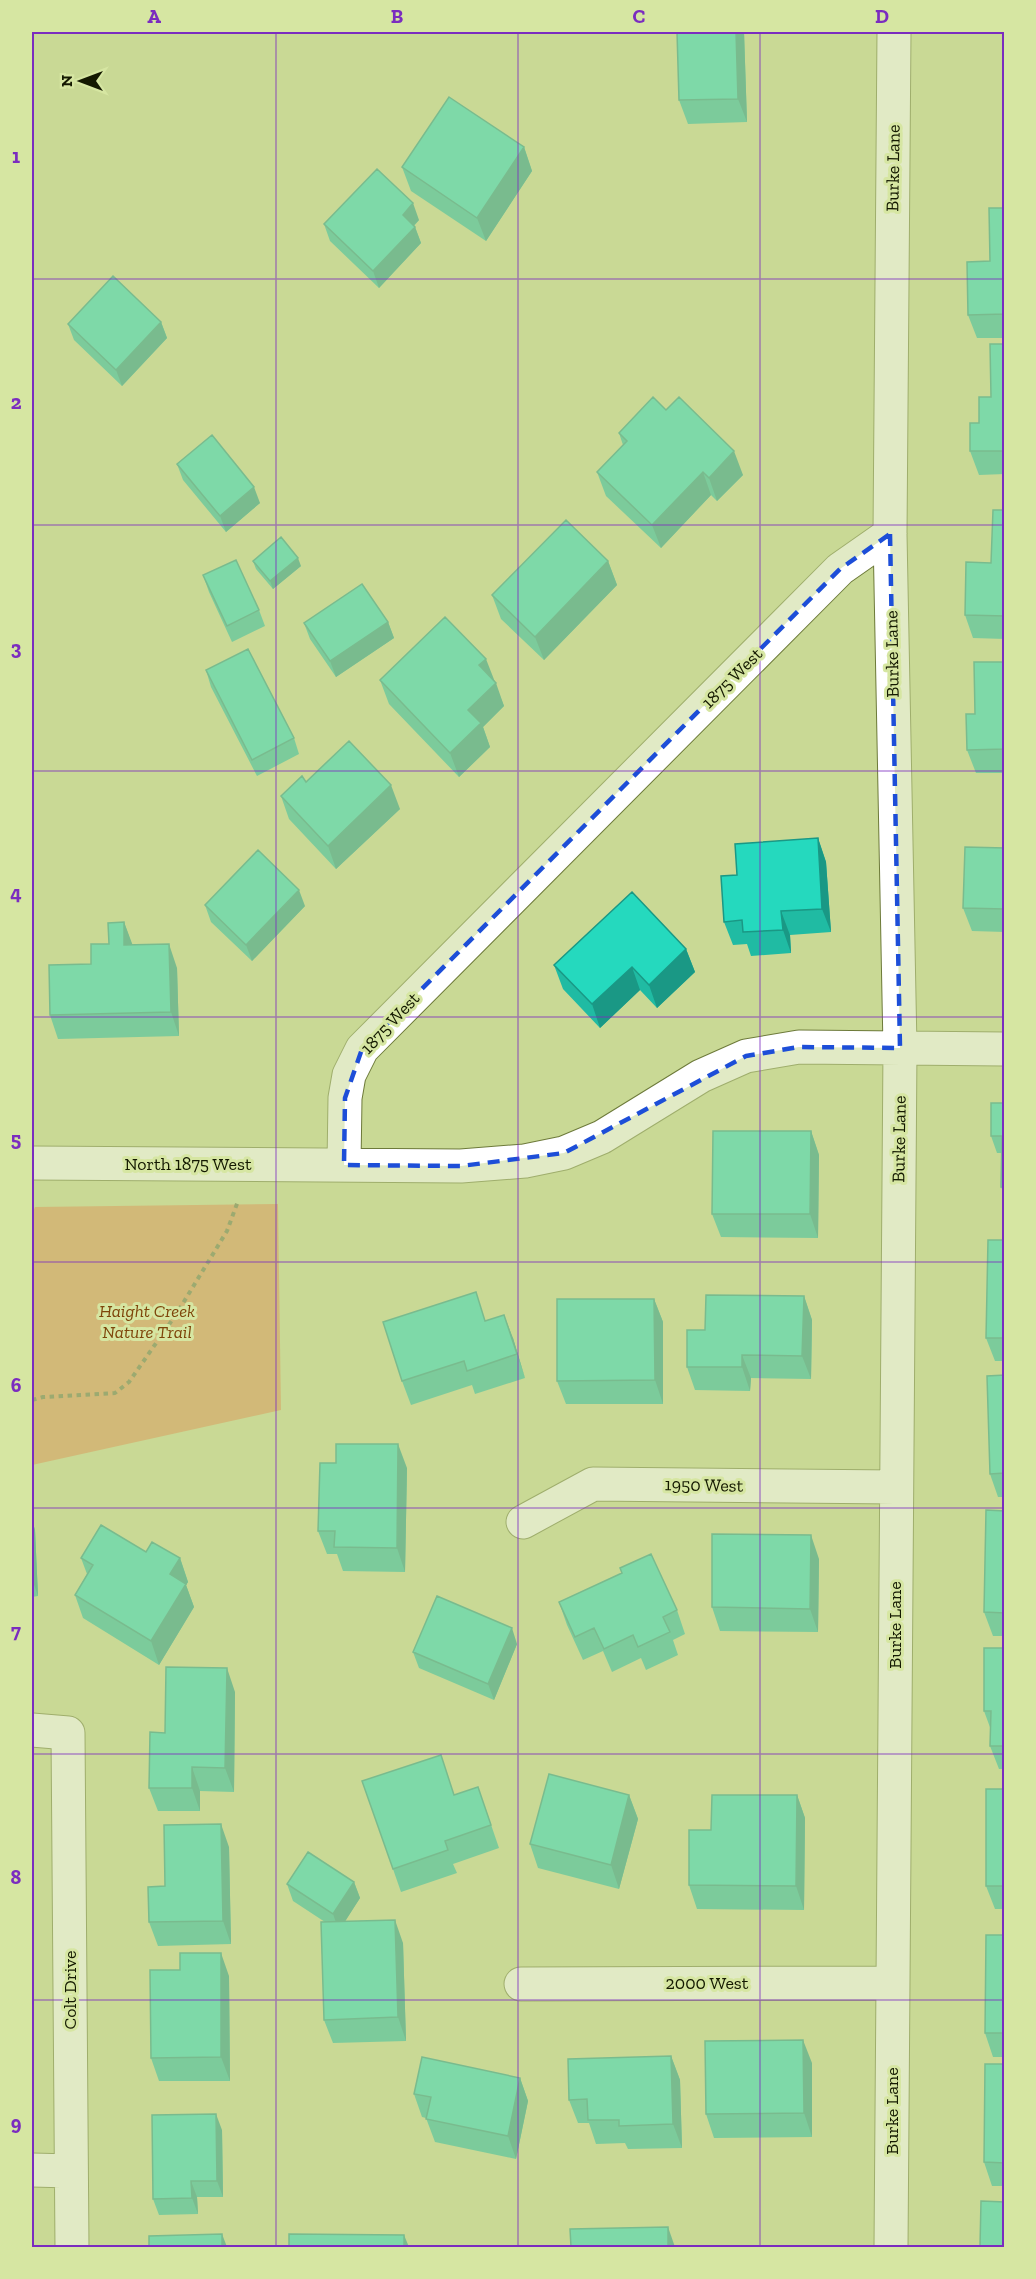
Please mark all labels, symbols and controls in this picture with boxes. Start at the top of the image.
text: A [147,4,161,28]
text: B [391,4,403,28]
text: C [633,4,646,28]
text: D [875,4,889,28]
north arrow [51,51,111,111]
text: N [57,75,76,87]
street label: Burke Lane [881,124,905,212]
text: 1 [12,144,20,168]
text: 2 [11,390,22,414]
street label: Burke Lane [880,610,904,698]
text: 3 [11,636,22,660]
street label: 1875 West [697,643,767,713]
text: 4 [10,881,22,905]
street label: 1875 West [356,987,424,1059]
street label: Burke Lane [887,1095,911,1183]
text: 5 [11,1127,21,1151]
street label: North 1875 West [124,1153,252,1175]
park label: Haight Creek Nature Trail [99,1300,195,1343]
text: 6 [11,1373,22,1397]
street label: 1950 West [665,1473,744,1497]
street label: Burke Lane [884,1581,906,1669]
text: 7 [11,1619,21,1643]
text: 8 [11,1865,22,1889]
street label: Colt Drive [59,1951,81,2029]
street label: 2000 West [666,1972,749,1994]
street label: Burke Lane [881,2067,903,2155]
text: 9 [11,2111,22,2135]

